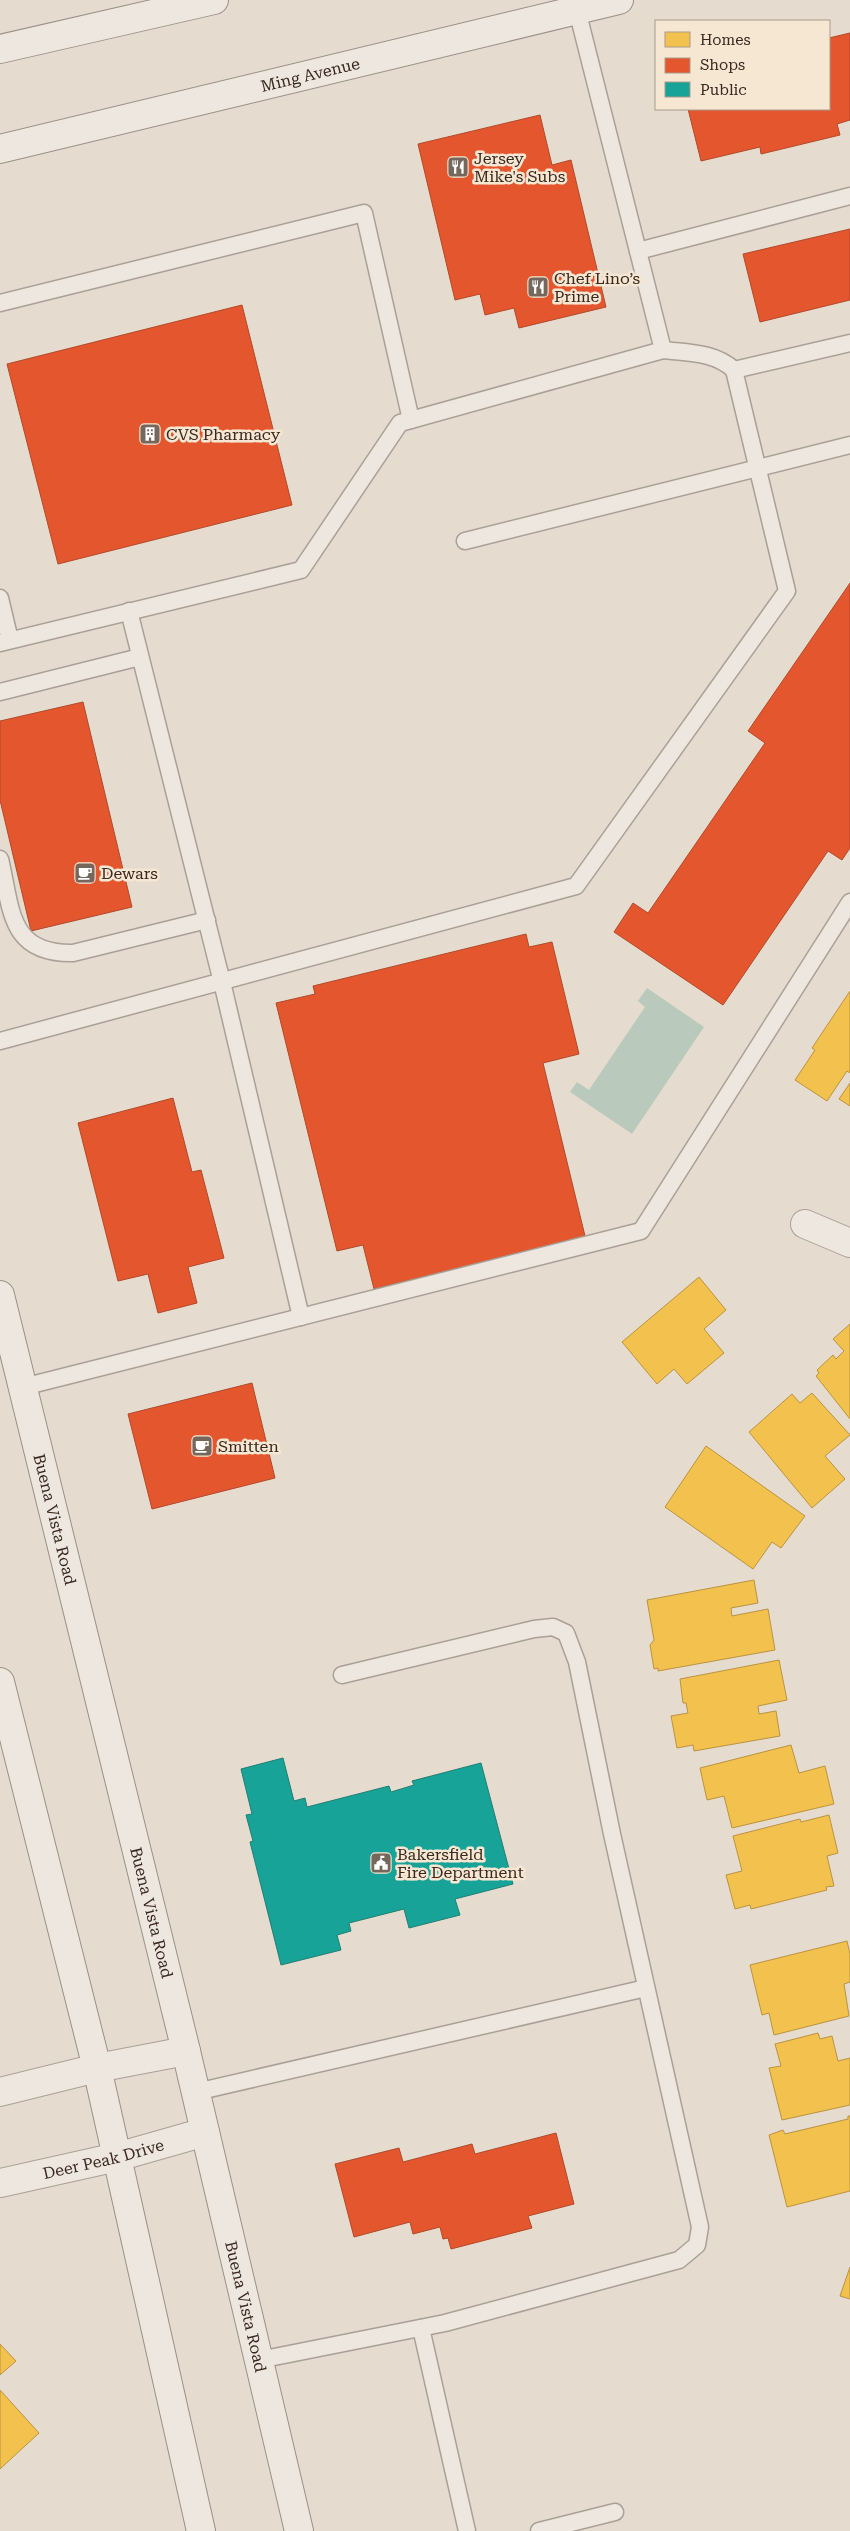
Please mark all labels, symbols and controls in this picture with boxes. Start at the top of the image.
legend [655,20,830,110]
text: Homes [700,31,751,49]
street label: Ming Avenue [259,53,362,95]
text: Shops [700,56,745,74]
text: Public [700,81,747,99]
place label: Jersey Mike's Subs [474,149,566,186]
restaurant icon: Jersey Mike's Subs [446,155,470,179]
place label: Chef Lino’s Prime [554,269,640,306]
restaurant icon: Chef Lino’s Prime [526,275,550,299]
building icon: CVS Pharmacy [138,422,162,446]
place label: CVS Pharmacy [166,425,281,444]
cafe icon: Dewars [73,861,97,885]
place label: Dewars [101,864,158,883]
cafe icon: Smitten [190,1434,214,1458]
place label: Smitten [218,1437,279,1456]
street label: Buena Vista Road [30,1452,80,1587]
street label: Buena Vista Road [127,1845,177,1980]
place label: Bakersfield Fire Department [397,1845,524,1882]
public building icon: Bakersfield Fire Department [369,1851,393,1875]
street label: Deer Peak Drive [41,2135,166,2183]
street label: Buena Vista Road [221,2239,271,2374]

